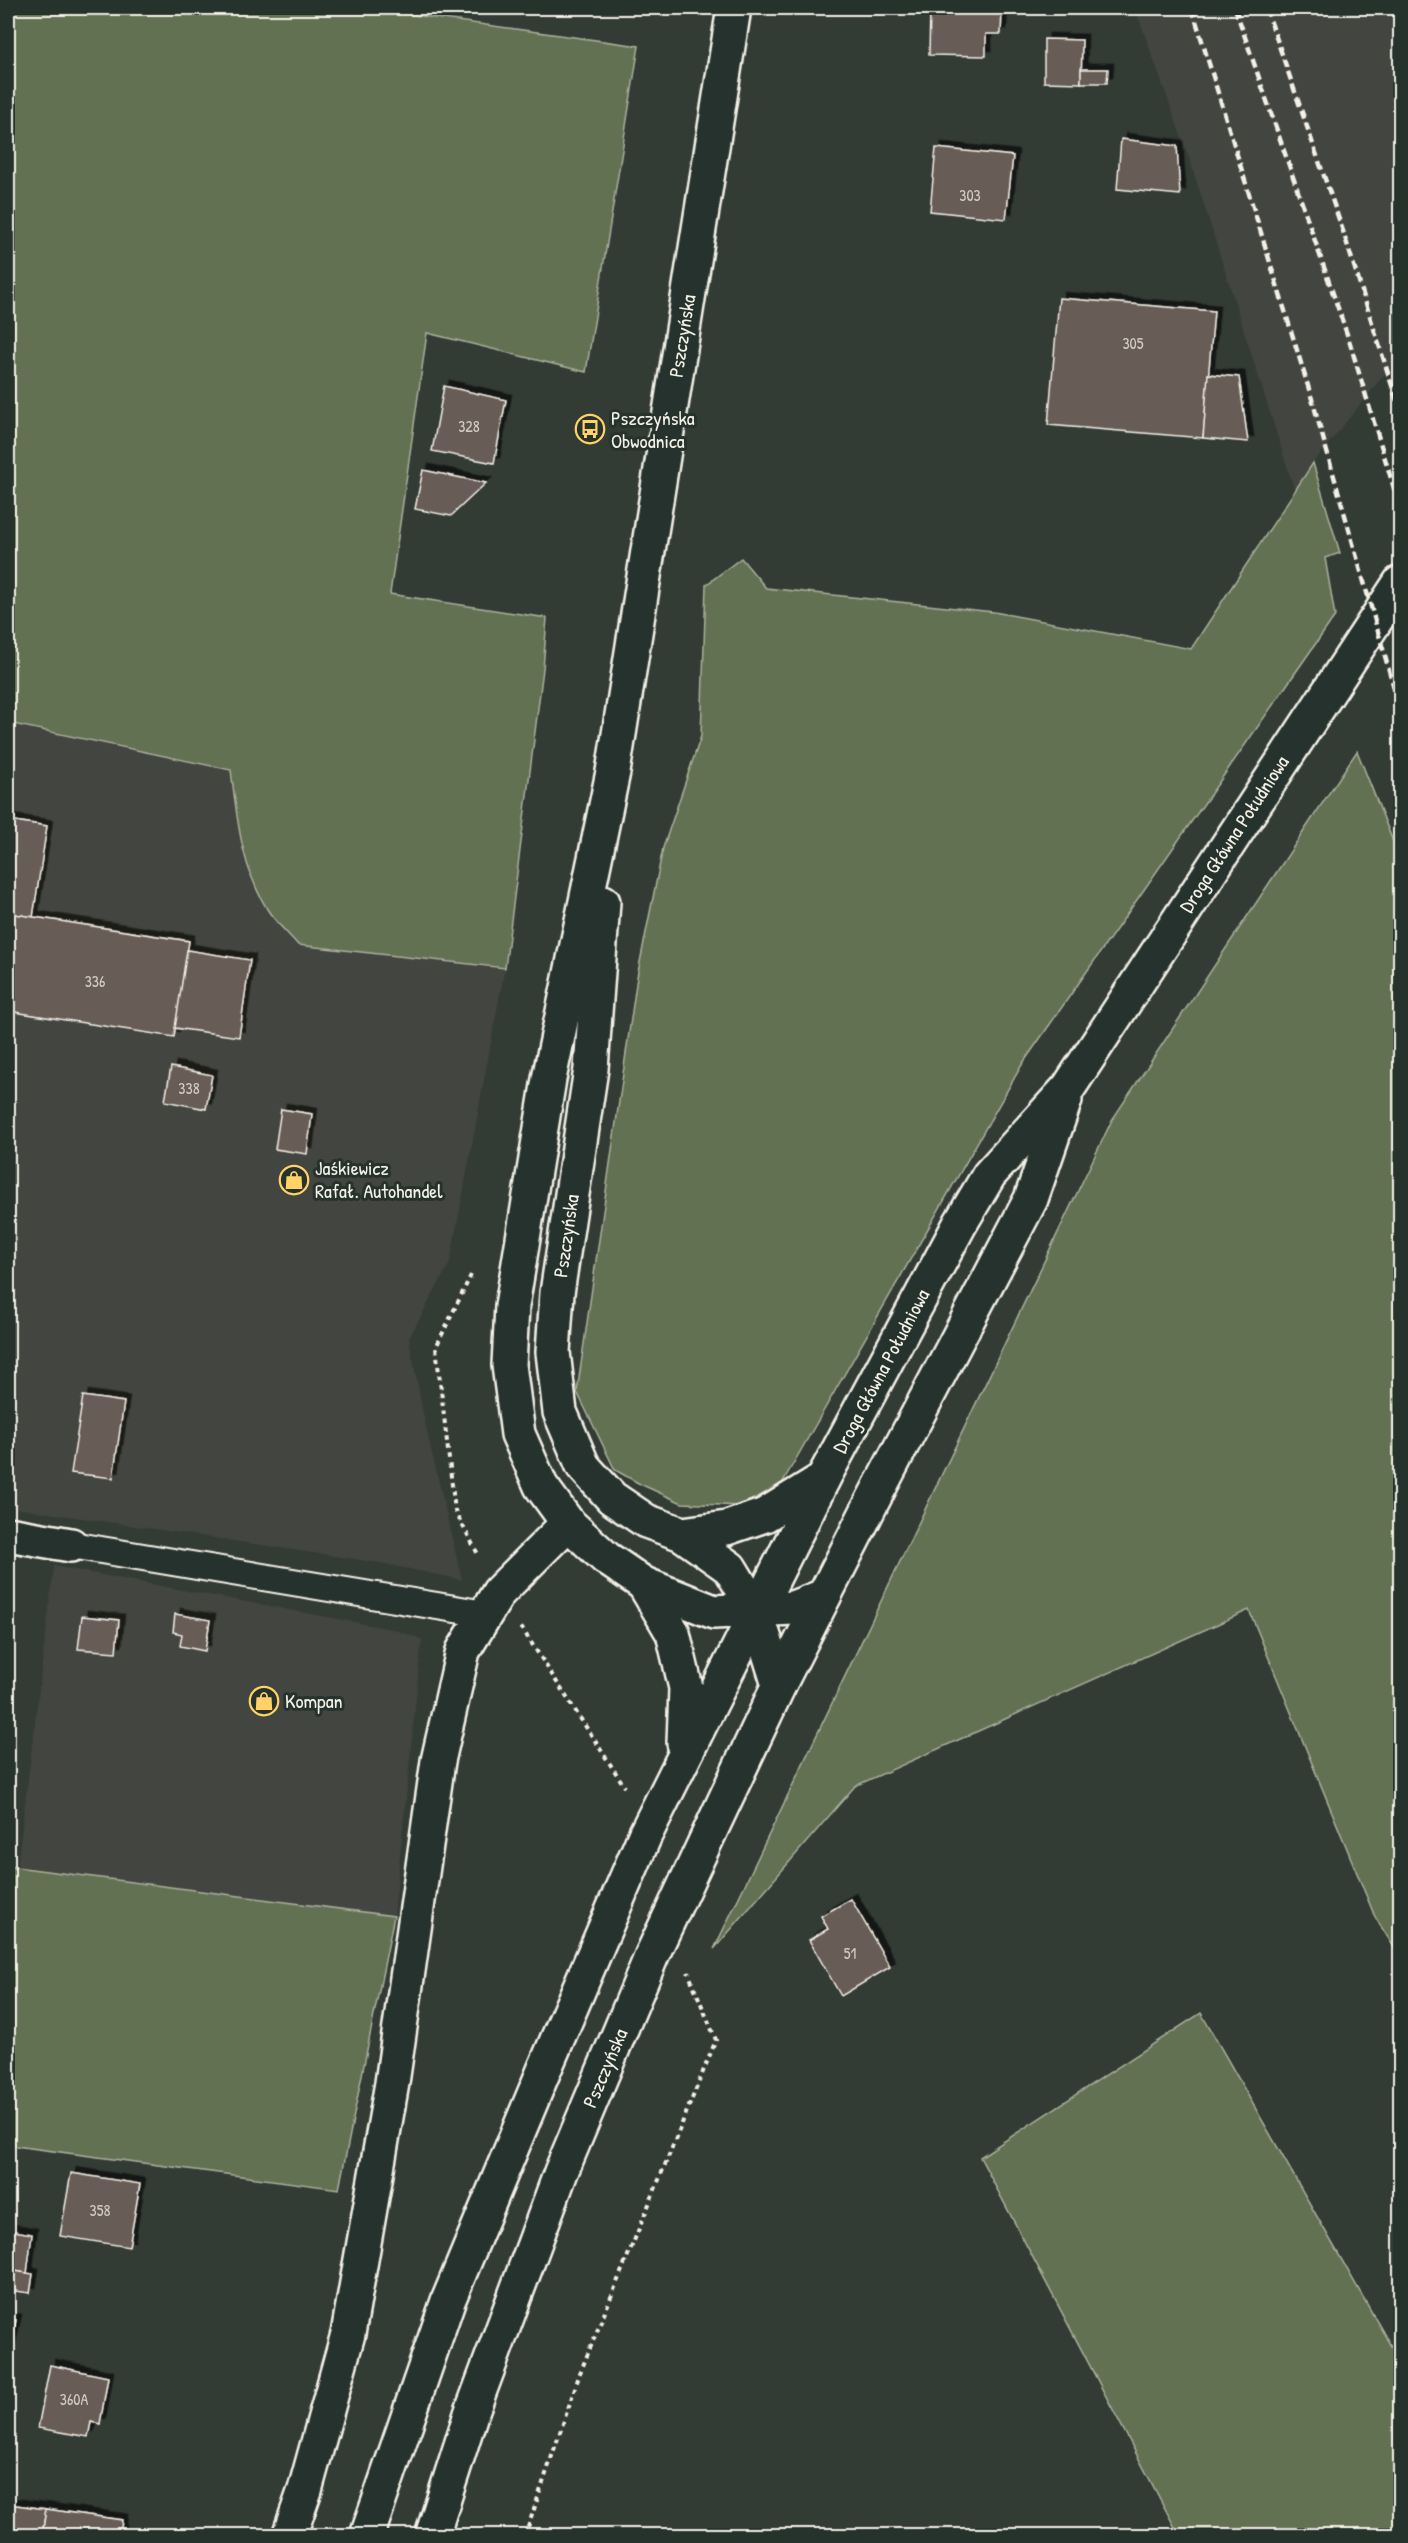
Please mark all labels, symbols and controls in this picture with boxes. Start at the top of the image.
house number: 303 [959,184,981,206]
street label: Pszczyńska [662,292,701,379]
house number: 305 [1122,332,1144,354]
place label: Pszczyńska Obwodnica [611,404,695,454]
bus stop icon: Pszczyńska Obwodnica [574,413,606,445]
house number: 328 [458,415,480,437]
street label: Droga Główna Południowa [1173,750,1295,918]
house number: 336 [85,970,105,992]
house number: 338 [178,1077,200,1099]
place label: Jaśkiewicz Rafał. Autohandel [315,1154,443,1204]
shop icon: Jaśkiewicz Rafał. Autohandel [278,1164,310,1196]
street label: Pszczyńska [546,1193,585,1279]
street label: Droga Główna Południowa [826,1284,935,1458]
shop icon: Kompan [248,1685,280,1717]
place label: Kompan [285,1687,343,1714]
house number: 51 [844,1942,856,1964]
street label: Pszczyńska [576,2024,633,2112]
house number: 358 [90,2199,110,2221]
house number: 360A [60,2388,88,2410]

